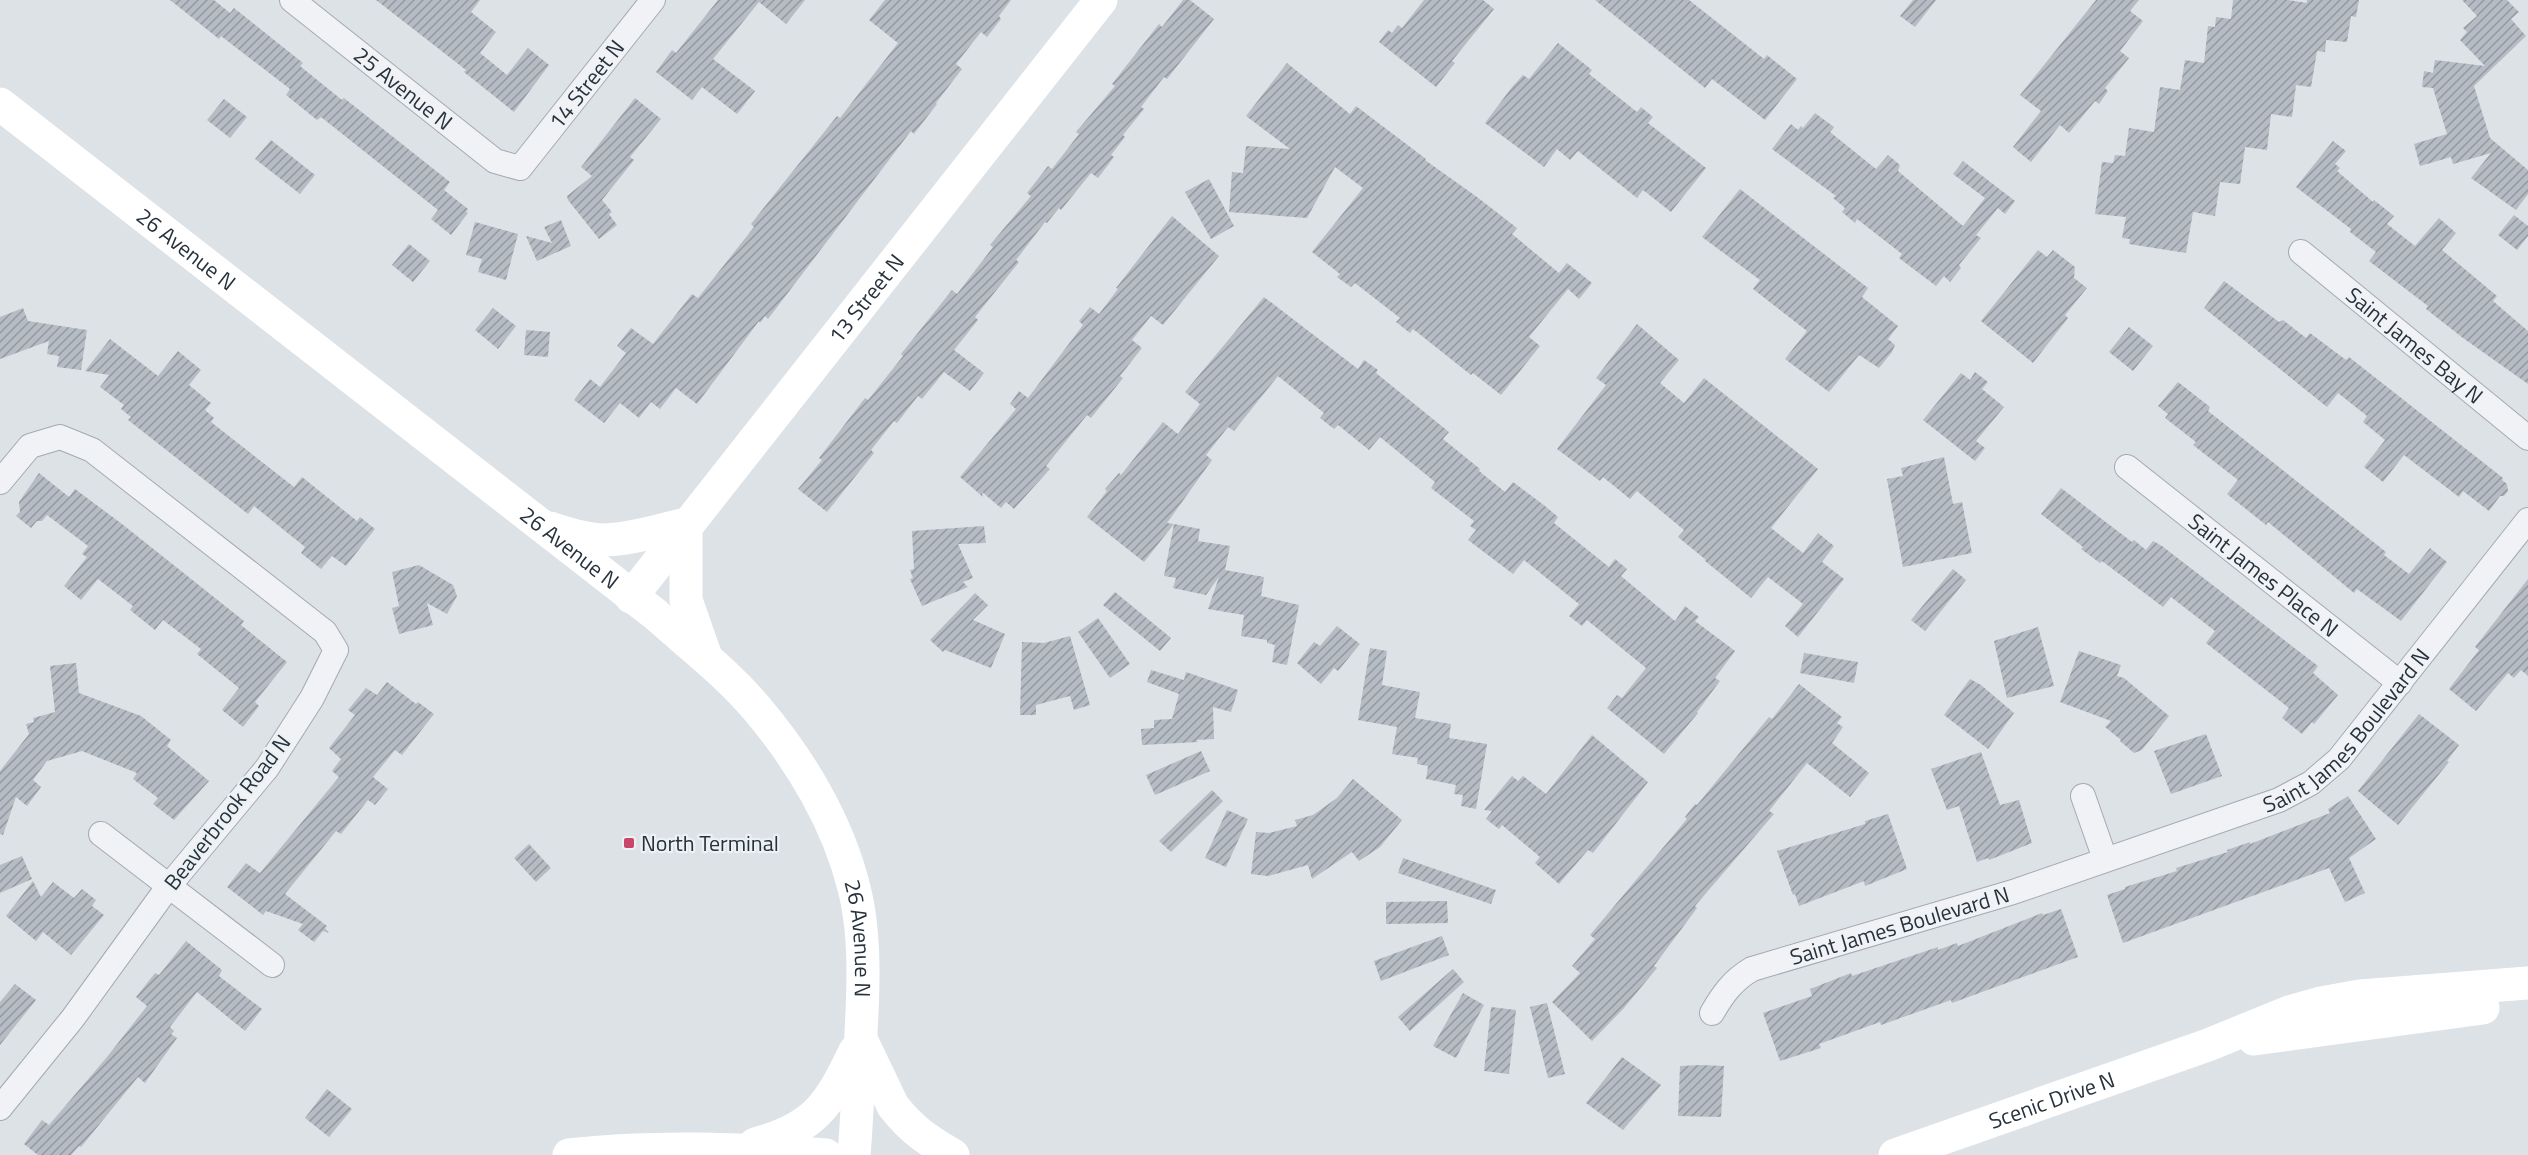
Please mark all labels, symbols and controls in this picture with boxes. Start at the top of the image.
street label: 14 Street N [540,32,633,136]
street label: 25 Avenue N [346,38,460,138]
street label: 26 Avenue N [129,199,243,299]
street label: 13 Street N [820,246,912,351]
street label: Saint James Bay N [2339,278,2491,412]
street label: 26 Avenue N [513,498,627,597]
street label: Saint James Place N [2181,505,2346,645]
street label: Saint James Boulevard N [2258,640,2438,821]
street label: Beaverbrook Road N [155,727,299,897]
place label: North Terminal [641,826,779,860]
marker: North Terminal [622,836,636,850]
street label: 26 Avenue N [836,876,880,998]
street label: Saint James Boulevard N [1786,877,2013,974]
street label: Scenic Drive N [1984,1062,2119,1138]

